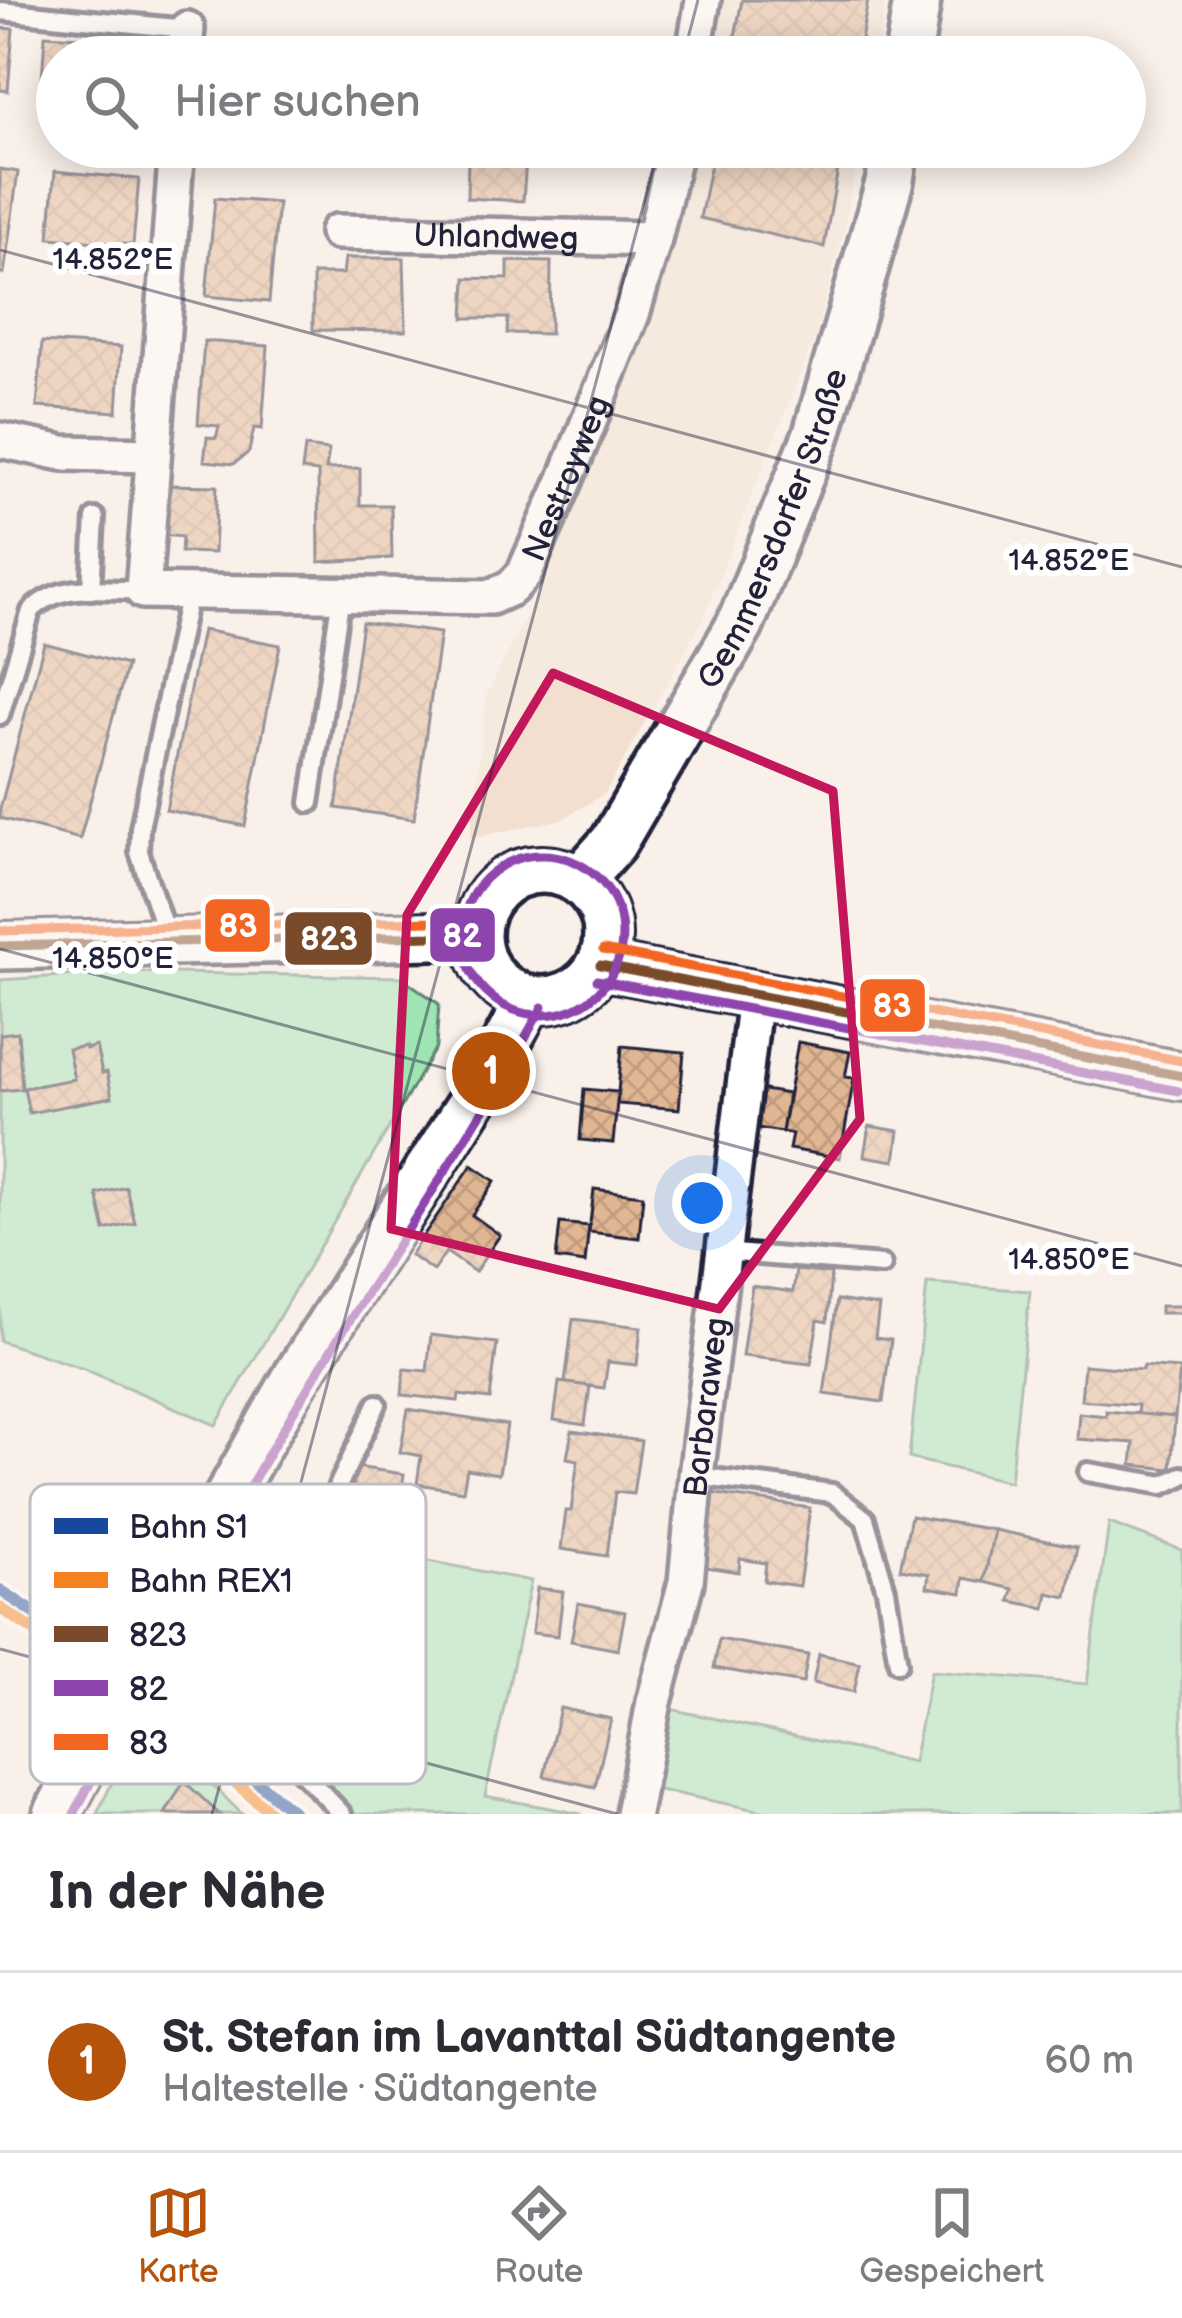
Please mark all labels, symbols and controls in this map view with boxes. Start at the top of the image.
search box [36,36,1146,168]
icon: search [78,69,144,135]
text: Hier suchen [174,75,421,130]
street label: Uhlandweg [413,216,579,259]
text: 14.852°E [53,242,173,278]
street label: Gemmersdorfer Straße [689,364,857,696]
street label: Nestroyweg [514,390,619,568]
text: 14.852°E [1009,543,1129,579]
line badge: 83 [203,897,272,954]
line badge: 82 [428,906,497,964]
text: 83 [218,907,258,947]
line badge: 823 [283,910,374,967]
text: 82 [442,917,482,957]
text: 823 [300,920,358,960]
text: 14.850°E [52,941,174,977]
line badge: 83 [858,977,927,1034]
text: 83 [872,987,912,1027]
pin: 1 [452,1026,530,1116]
your location [672,1173,732,1233]
text: 14.850°E [1008,1242,1130,1278]
street label: Barbaraweg [676,1315,737,1499]
legend [30,1484,426,1784]
text: Bahn S1 [129,1508,248,1548]
text: Bahn REX1 [129,1562,293,1602]
text: 823 [129,1616,187,1656]
text: 82 [129,1670,168,1710]
text: 83 [129,1724,169,1764]
text: In der Nähe [48,1862,326,1923]
text: St. Stefan im Lavanttal Südtangente [162,2011,896,2066]
text: 1 [79,2038,95,2085]
text: 60 m [1044,2038,1134,2085]
text: Haltestelle · Südtangente [162,2066,598,2113]
tab: Karte [138,2180,219,2292]
tab: Route [494,2180,583,2292]
tab: Gespeichert [859,2180,1044,2292]

